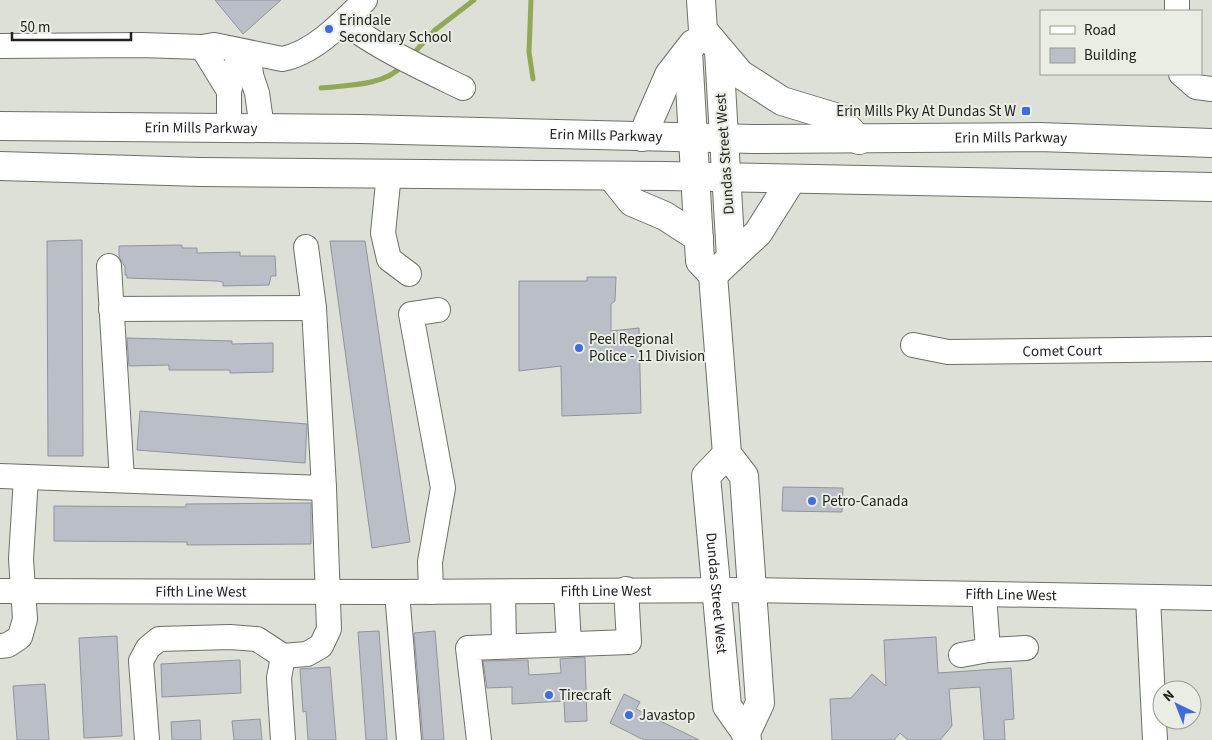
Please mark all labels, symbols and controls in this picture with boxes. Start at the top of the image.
scale bar [12,10,131,42]
place label: Erindale Secondary School [339,10,452,48]
legend [1040,10,1202,75]
text: 50 m [20,17,50,38]
text: Road [1084,20,1116,41]
marker: Erindale Secondary School [323,23,335,35]
text: Building [1084,45,1137,66]
street label: Dundas Street West [710,93,740,215]
place label: Erin Mills Pky At Dundas St W [836,101,1016,122]
marker: Erin Mills Pky At Dundas St W [1020,105,1032,117]
street label: Erin Mills Parkway [144,117,258,139]
street label: Erin Mills Parkway [549,123,663,147]
street label: Erin Mills Parkway [954,126,1068,148]
place label: Peel Regional Police - 11 Division [589,329,705,367]
street label: Comet Court [1022,340,1102,362]
marker: Peel Regional Police - 11 Division [573,342,585,354]
place label: Petro-Canada [822,491,908,512]
marker: Petro-Canada [806,495,818,507]
street label: Dundas Street West [701,531,733,655]
street label: Fifth Line West [560,580,652,602]
street label: Fifth Line West [155,581,247,602]
street label: Fifth Line West [965,583,1057,606]
north arrow [1152,680,1202,730]
place label: Tirecraft [559,685,611,706]
text: N [1159,686,1179,707]
marker: Tirecraft [543,689,555,701]
place label: Javastop [639,705,695,726]
marker: Javastop [623,709,635,721]

